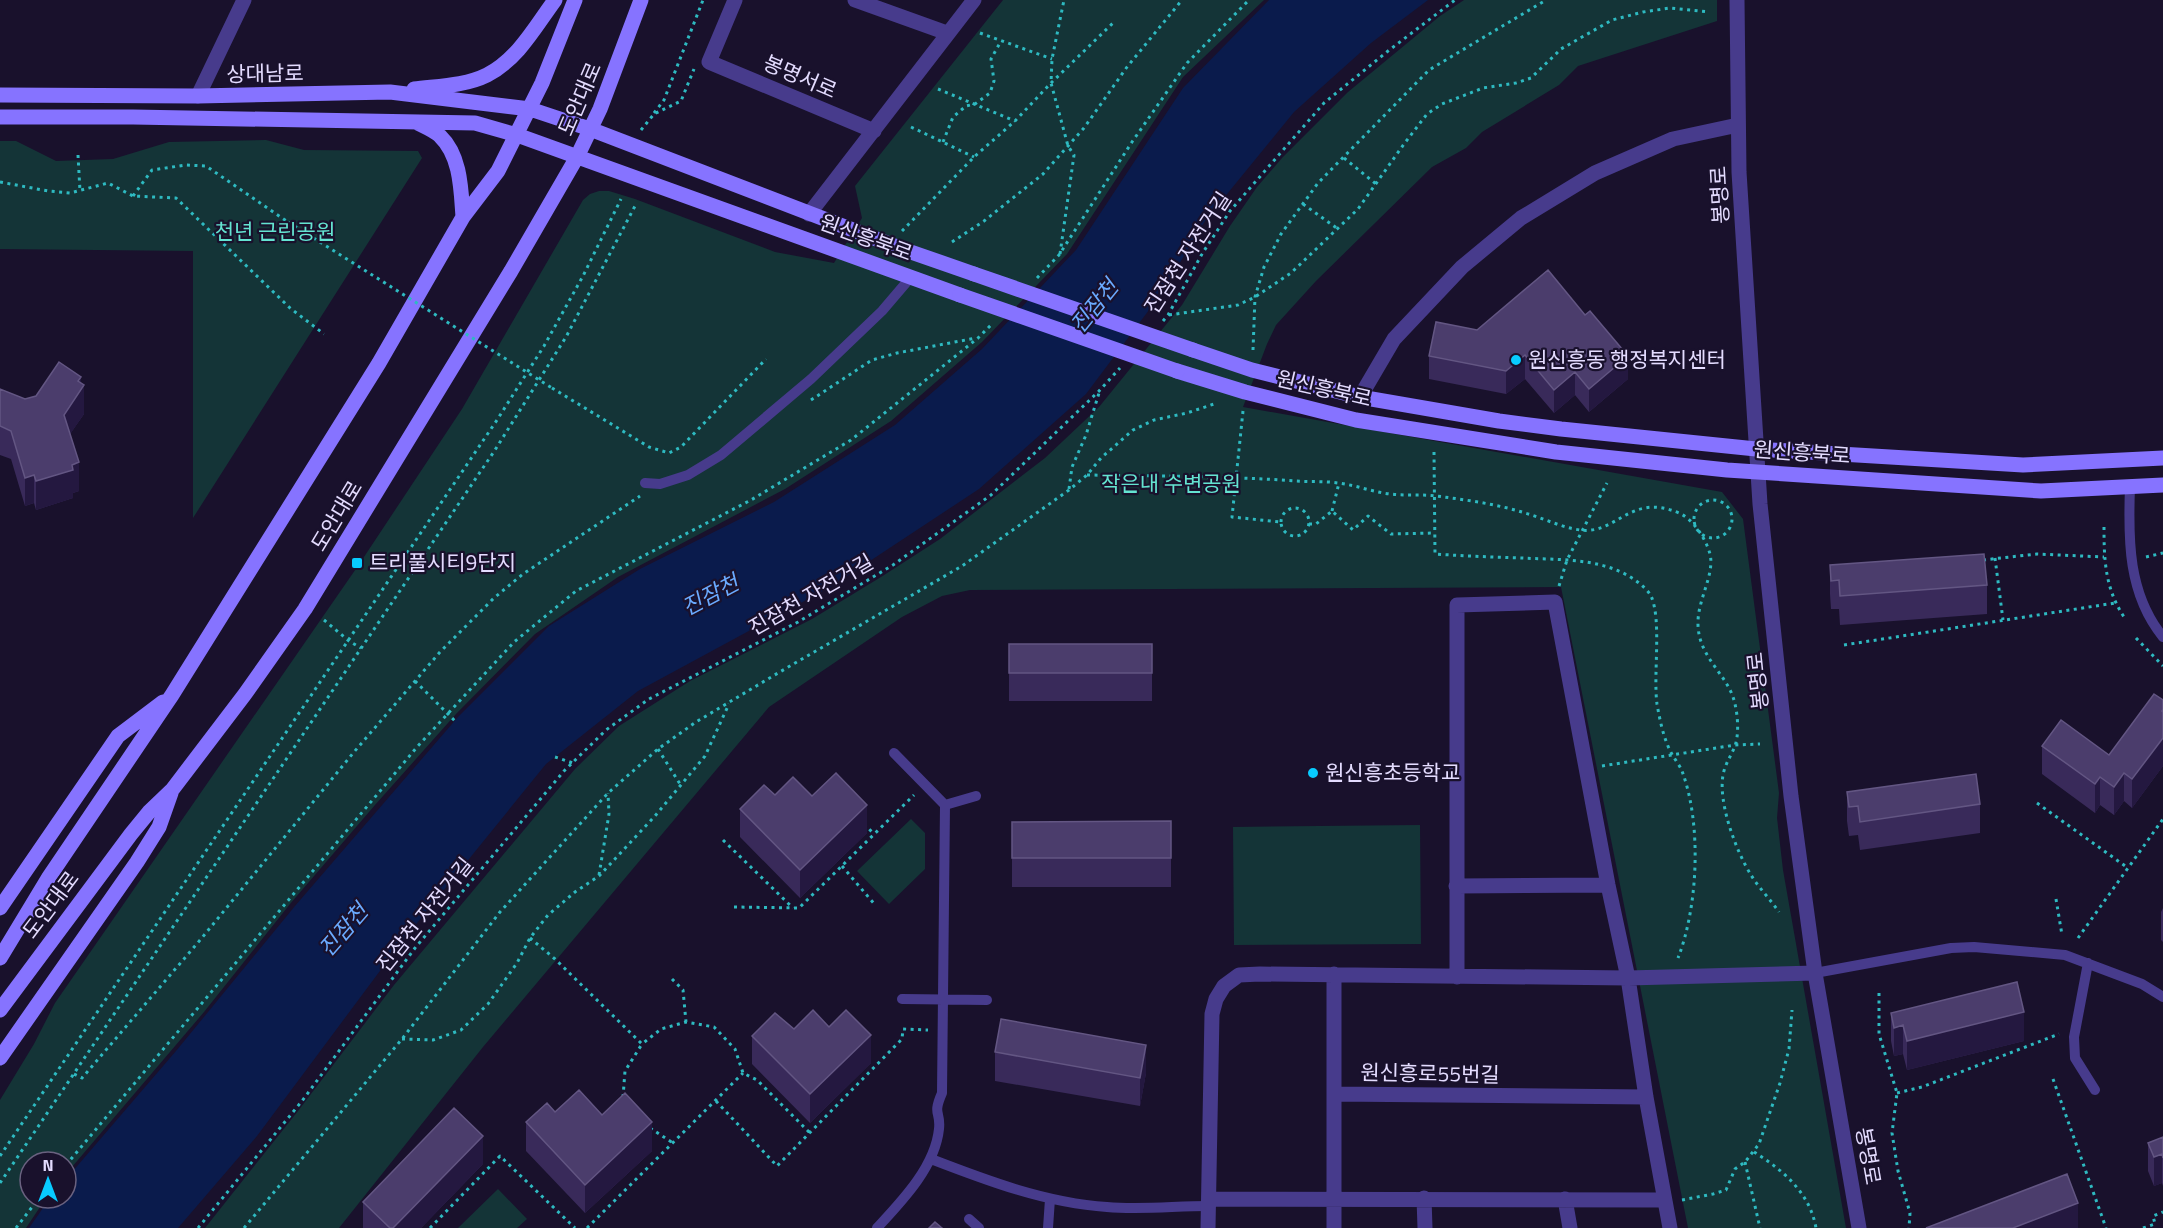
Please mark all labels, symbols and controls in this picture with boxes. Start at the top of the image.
street label: 봉명서로 [759,46,842,106]
street label: 상대남로 [226,56,304,90]
street label: 도안대로 [549,57,609,140]
street label: 봉명로 [1702,165,1736,225]
street label: 진잠천 자전거길 [1136,185,1239,320]
street label: 원신흥북로 [815,206,917,269]
park label: 천년 근린공원 [215,215,335,247]
water label: 진잠천 [1062,270,1128,340]
place label: 원신흥동 행정복지센터 [1528,343,1726,375]
marker: 원신흥동 행정복지센터 [1509,353,1523,367]
street label: 원신흥북로 [1274,362,1375,414]
street label: 원신흥북로 [1753,433,1851,471]
park label: 작은내 수변공원 [1101,467,1241,499]
street label: 도안대로 [303,474,370,557]
street label: 진잠천 자전거길 [742,545,879,643]
place label: 트리풀시티9단지 [369,546,516,578]
marker: 트리풀시티9단지 [350,556,364,570]
water label: 진잠천 [675,564,747,624]
street label: 봉명로 [1738,651,1776,712]
place label: 원신흥초등학교 [1325,756,1460,788]
marker: 원신흥초등학교 [1306,766,1320,780]
street label: 진잠천 자전거길 [368,850,481,979]
street label: 도안대로 [14,864,86,945]
water label: 진잠천 [310,894,378,964]
street label: 원신흥로55번길 [1360,1056,1500,1090]
street label: 봉명로 [1848,1125,1890,1187]
north arrow [18,1150,78,1210]
text: N [42,1153,54,1177]

